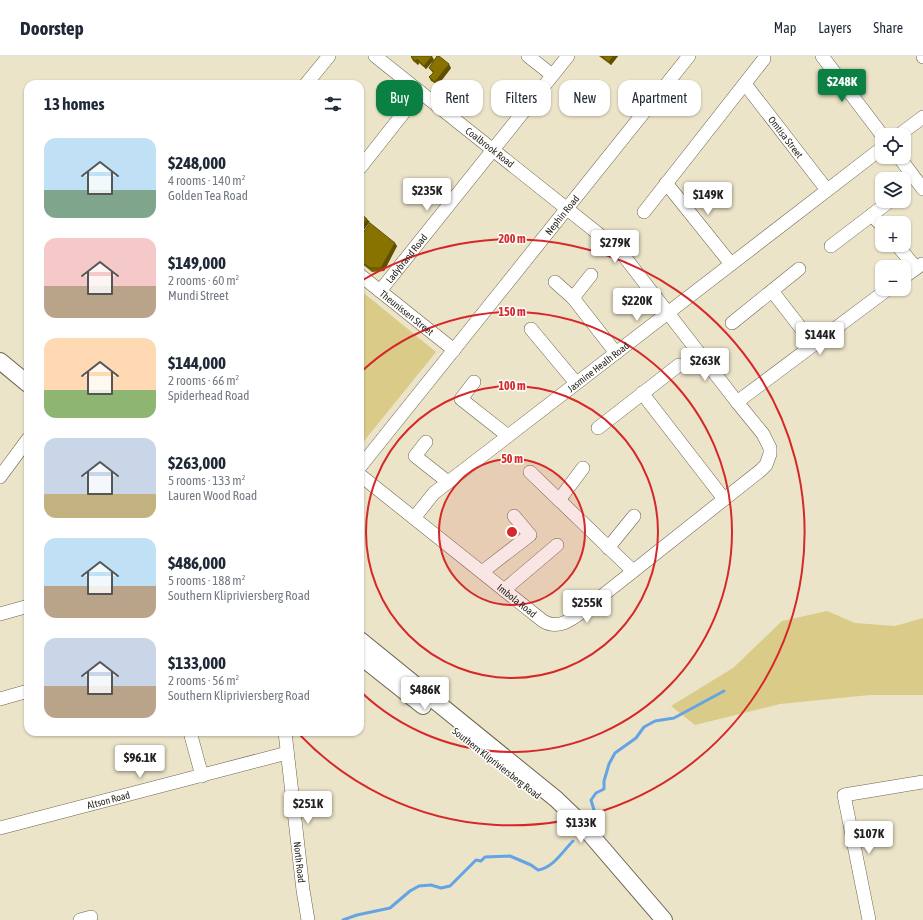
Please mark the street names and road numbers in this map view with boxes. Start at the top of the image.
street label: Omtisa Street [766,114,805,160]
street label: Coalbrook Road [463,125,516,170]
street label: Nephin Road [543,193,582,237]
street label: Ladybrand Road [384,232,430,285]
street label: Theunissen Street [378,288,436,338]
street label: Jasmine Healh Road [565,340,631,394]
street label: Imbola Road [495,582,539,620]
street label: Southern Klipriviersberg Road [450,725,543,801]
street label: Altson Road [86,789,131,811]
street label: North Road [292,841,307,884]

